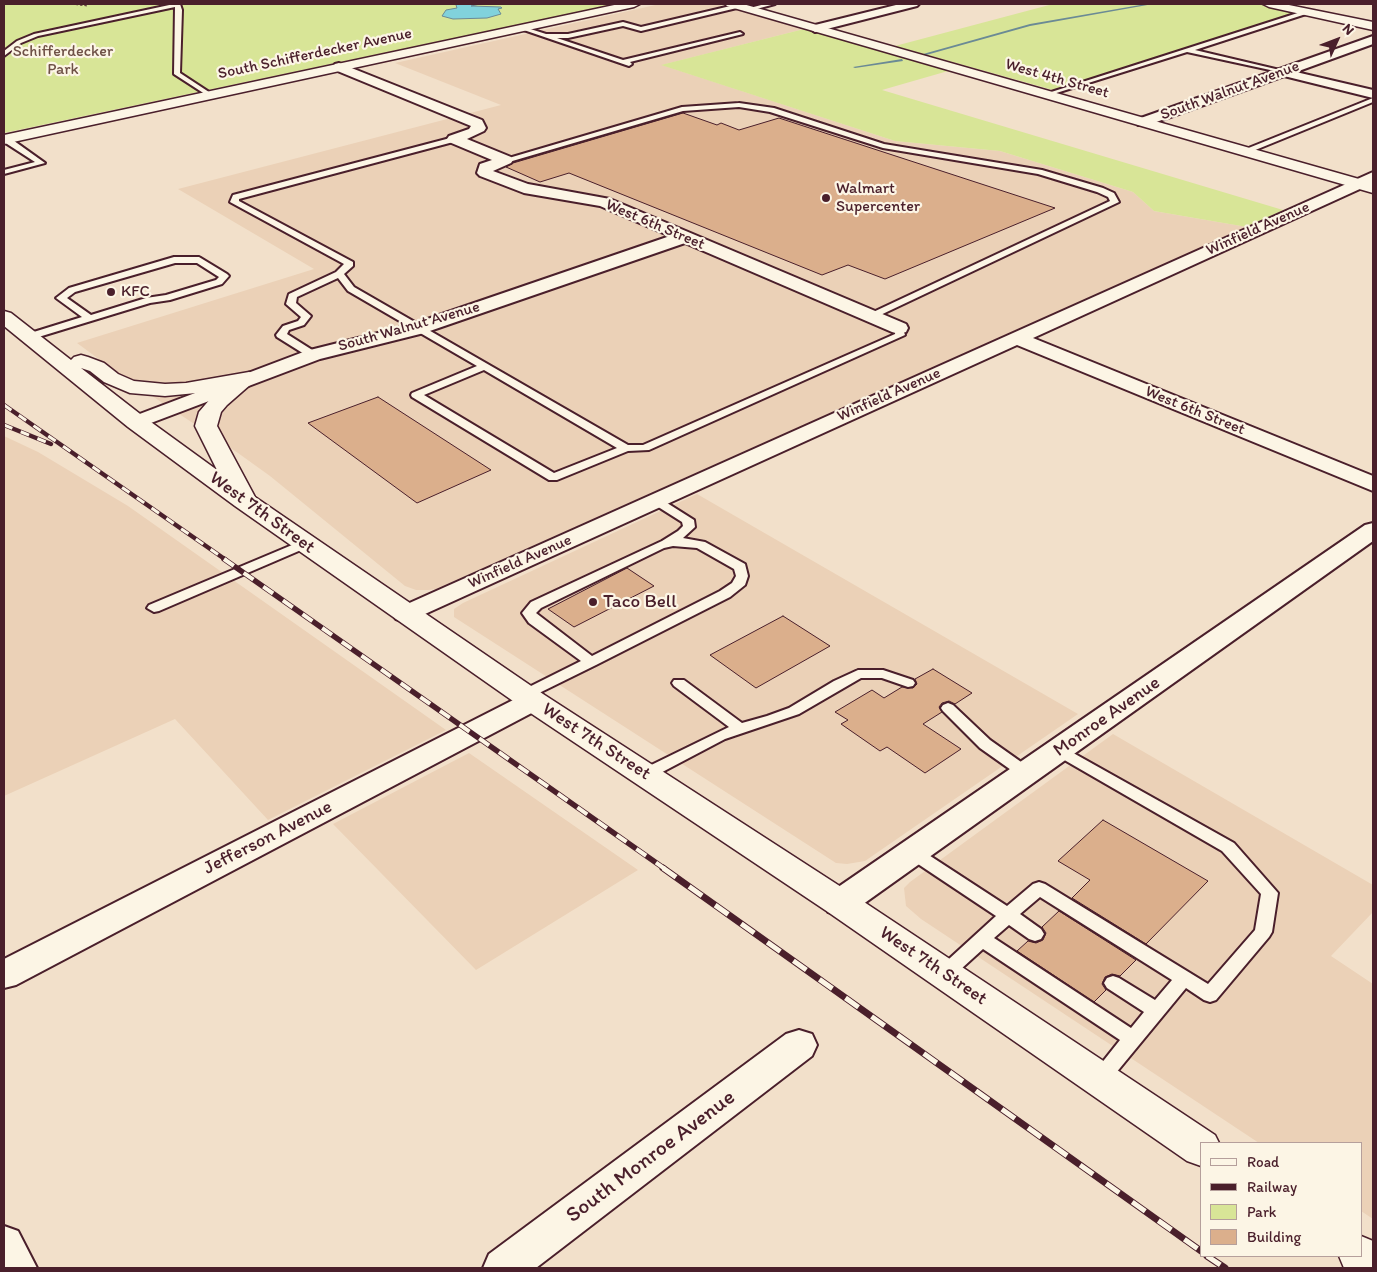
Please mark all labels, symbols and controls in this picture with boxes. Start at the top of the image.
north arrow [1312,15,1362,65]
text: N [1339,20,1358,39]
street label: South Schifferdecker Avenue [216,24,414,84]
park label: Schifferdecker Park [13,42,113,80]
street label: West 4th Street [1003,55,1111,103]
street label: South Walnut Avenue [1158,57,1302,125]
place label: Walmart Supercenter [836,179,920,217]
marker: Walmart Supercenter [820,192,832,204]
street label: West 6th Street [602,195,708,255]
street label: Winfield Avenue [1203,198,1313,260]
place label: KFC [121,282,150,302]
marker: KFC [105,286,117,298]
street label: South Walnut Avenue [336,298,482,356]
street label: Winfield Avenue [834,364,944,426]
street label: West 6th Street [1142,382,1248,440]
street label: West 7th Street [205,467,319,559]
street label: Winfield Avenue [465,531,575,593]
place label: Taco Bell [603,591,677,613]
marker: Taco Bell [587,596,599,608]
street label: Monroe Avenue [1049,672,1165,762]
street label: West 7th Street [537,698,655,786]
street label: Jefferson Avenue [200,796,336,880]
street label: West 7th Street [875,922,991,1010]
street label: South Monroe Avenue [561,1085,741,1229]
legend [1200,1142,1362,1257]
text: Road [1247,1153,1279,1171]
text: Railway [1247,1178,1297,1196]
text: Park [1247,1203,1277,1221]
text: Building [1247,1228,1301,1246]

